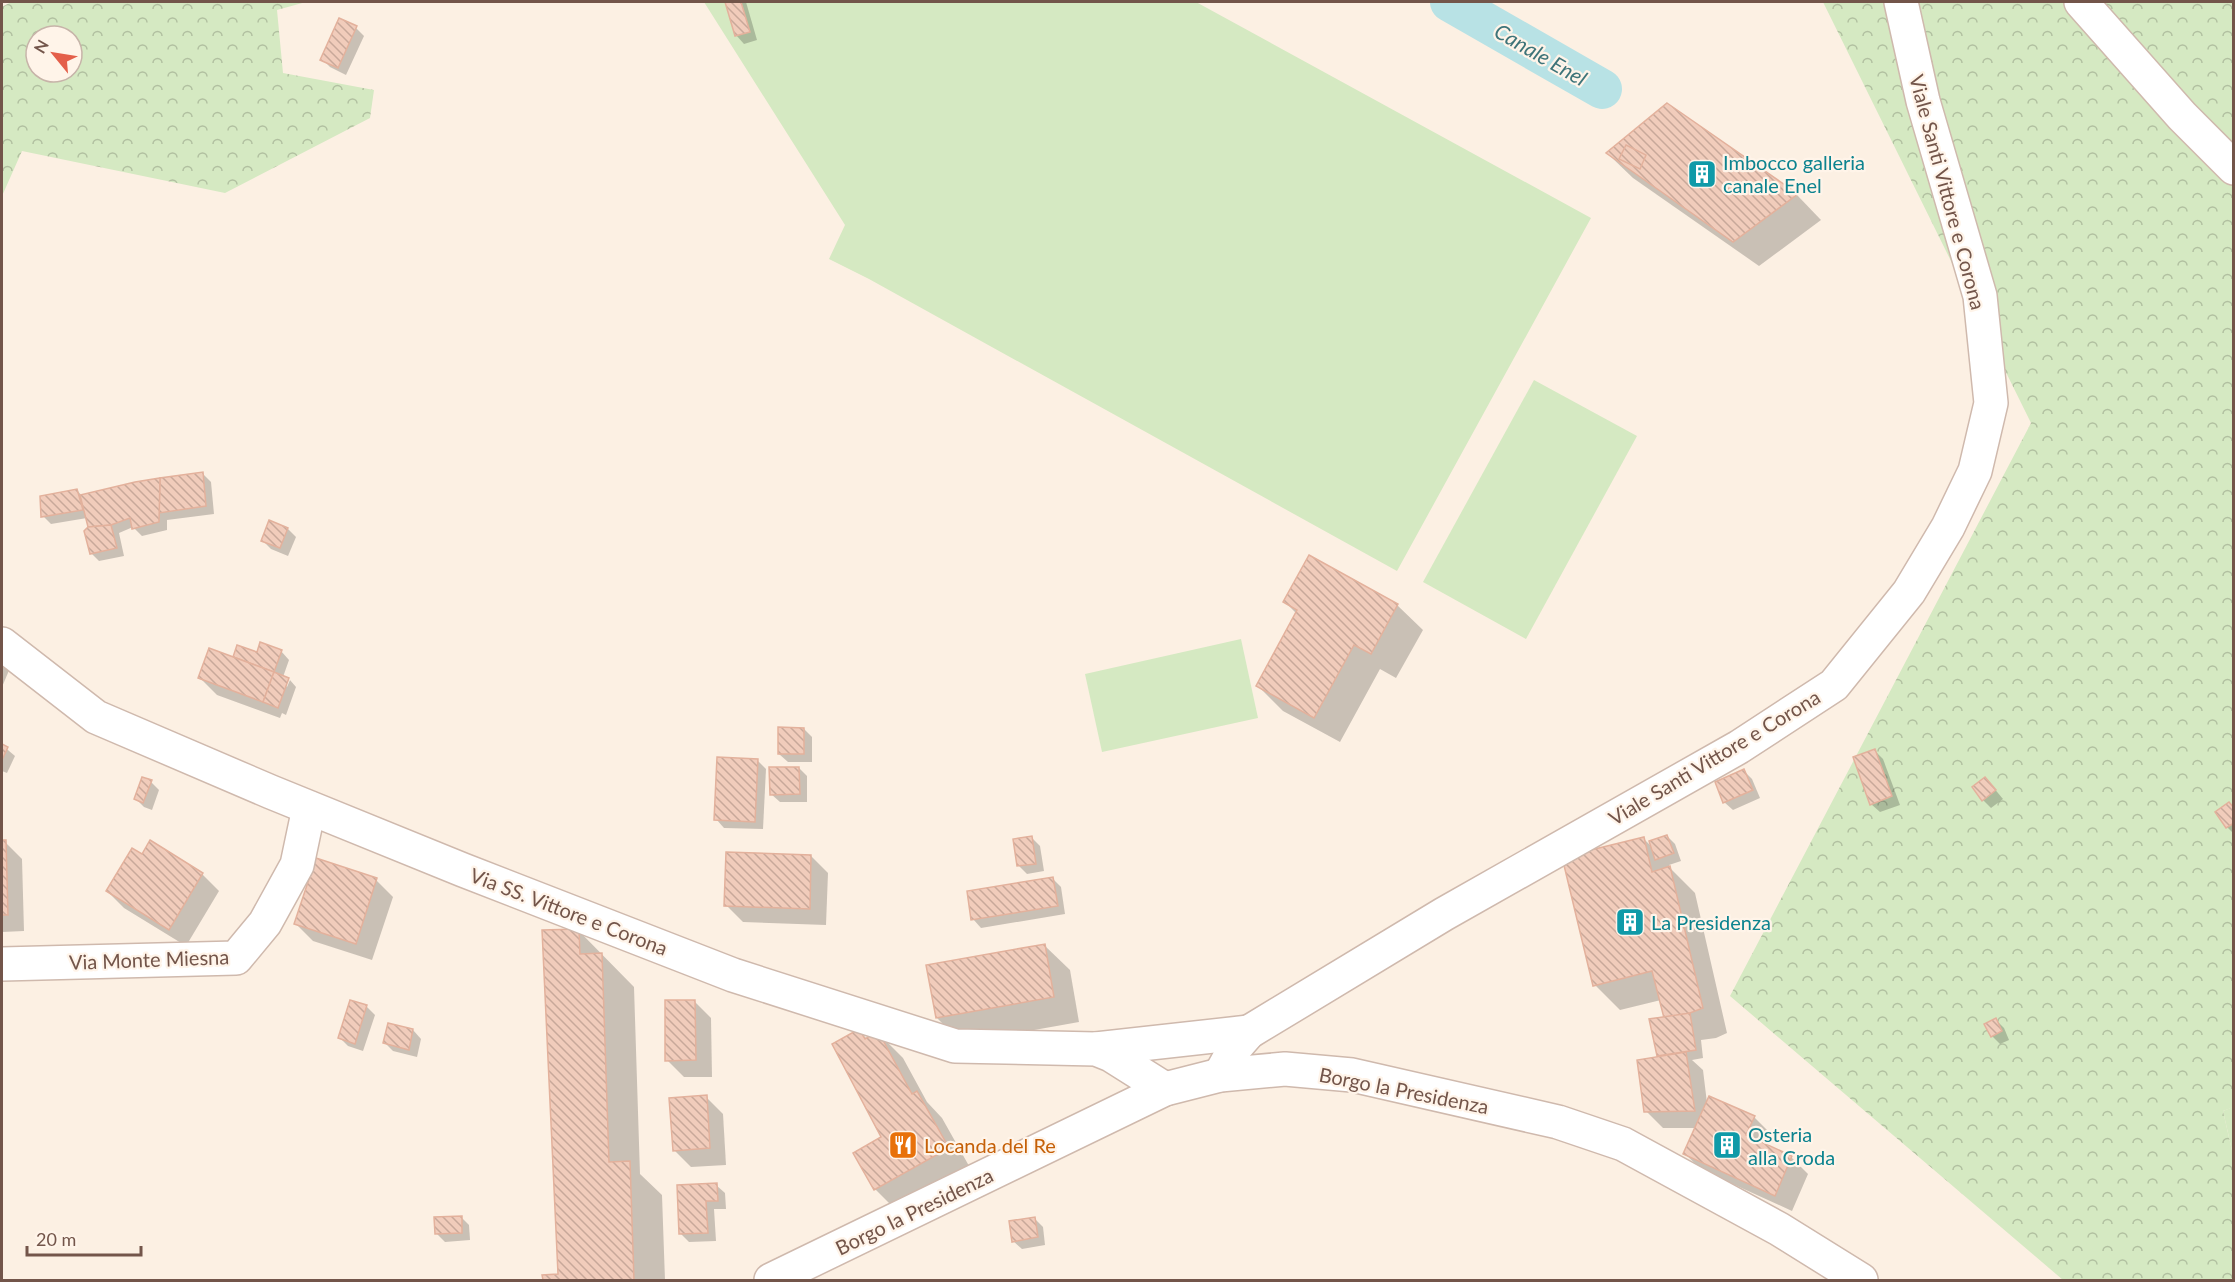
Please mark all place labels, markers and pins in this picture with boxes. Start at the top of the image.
place label: Imbocco galleria canale Enel [1723,150,1865,197]
building icon: Imbocco galleria canale Enel [1686,158,1718,190]
building icon: La Presidenza [1614,906,1646,938]
place label: La Presidenza [1651,910,1771,934]
place label: Osteria alla Croda [1748,1122,1835,1169]
restaurant icon: Locanda del Re [887,1129,919,1161]
building icon: Osteria alla Croda [1711,1129,1743,1161]
place label: Locanda del Re [924,1133,1056,1157]

